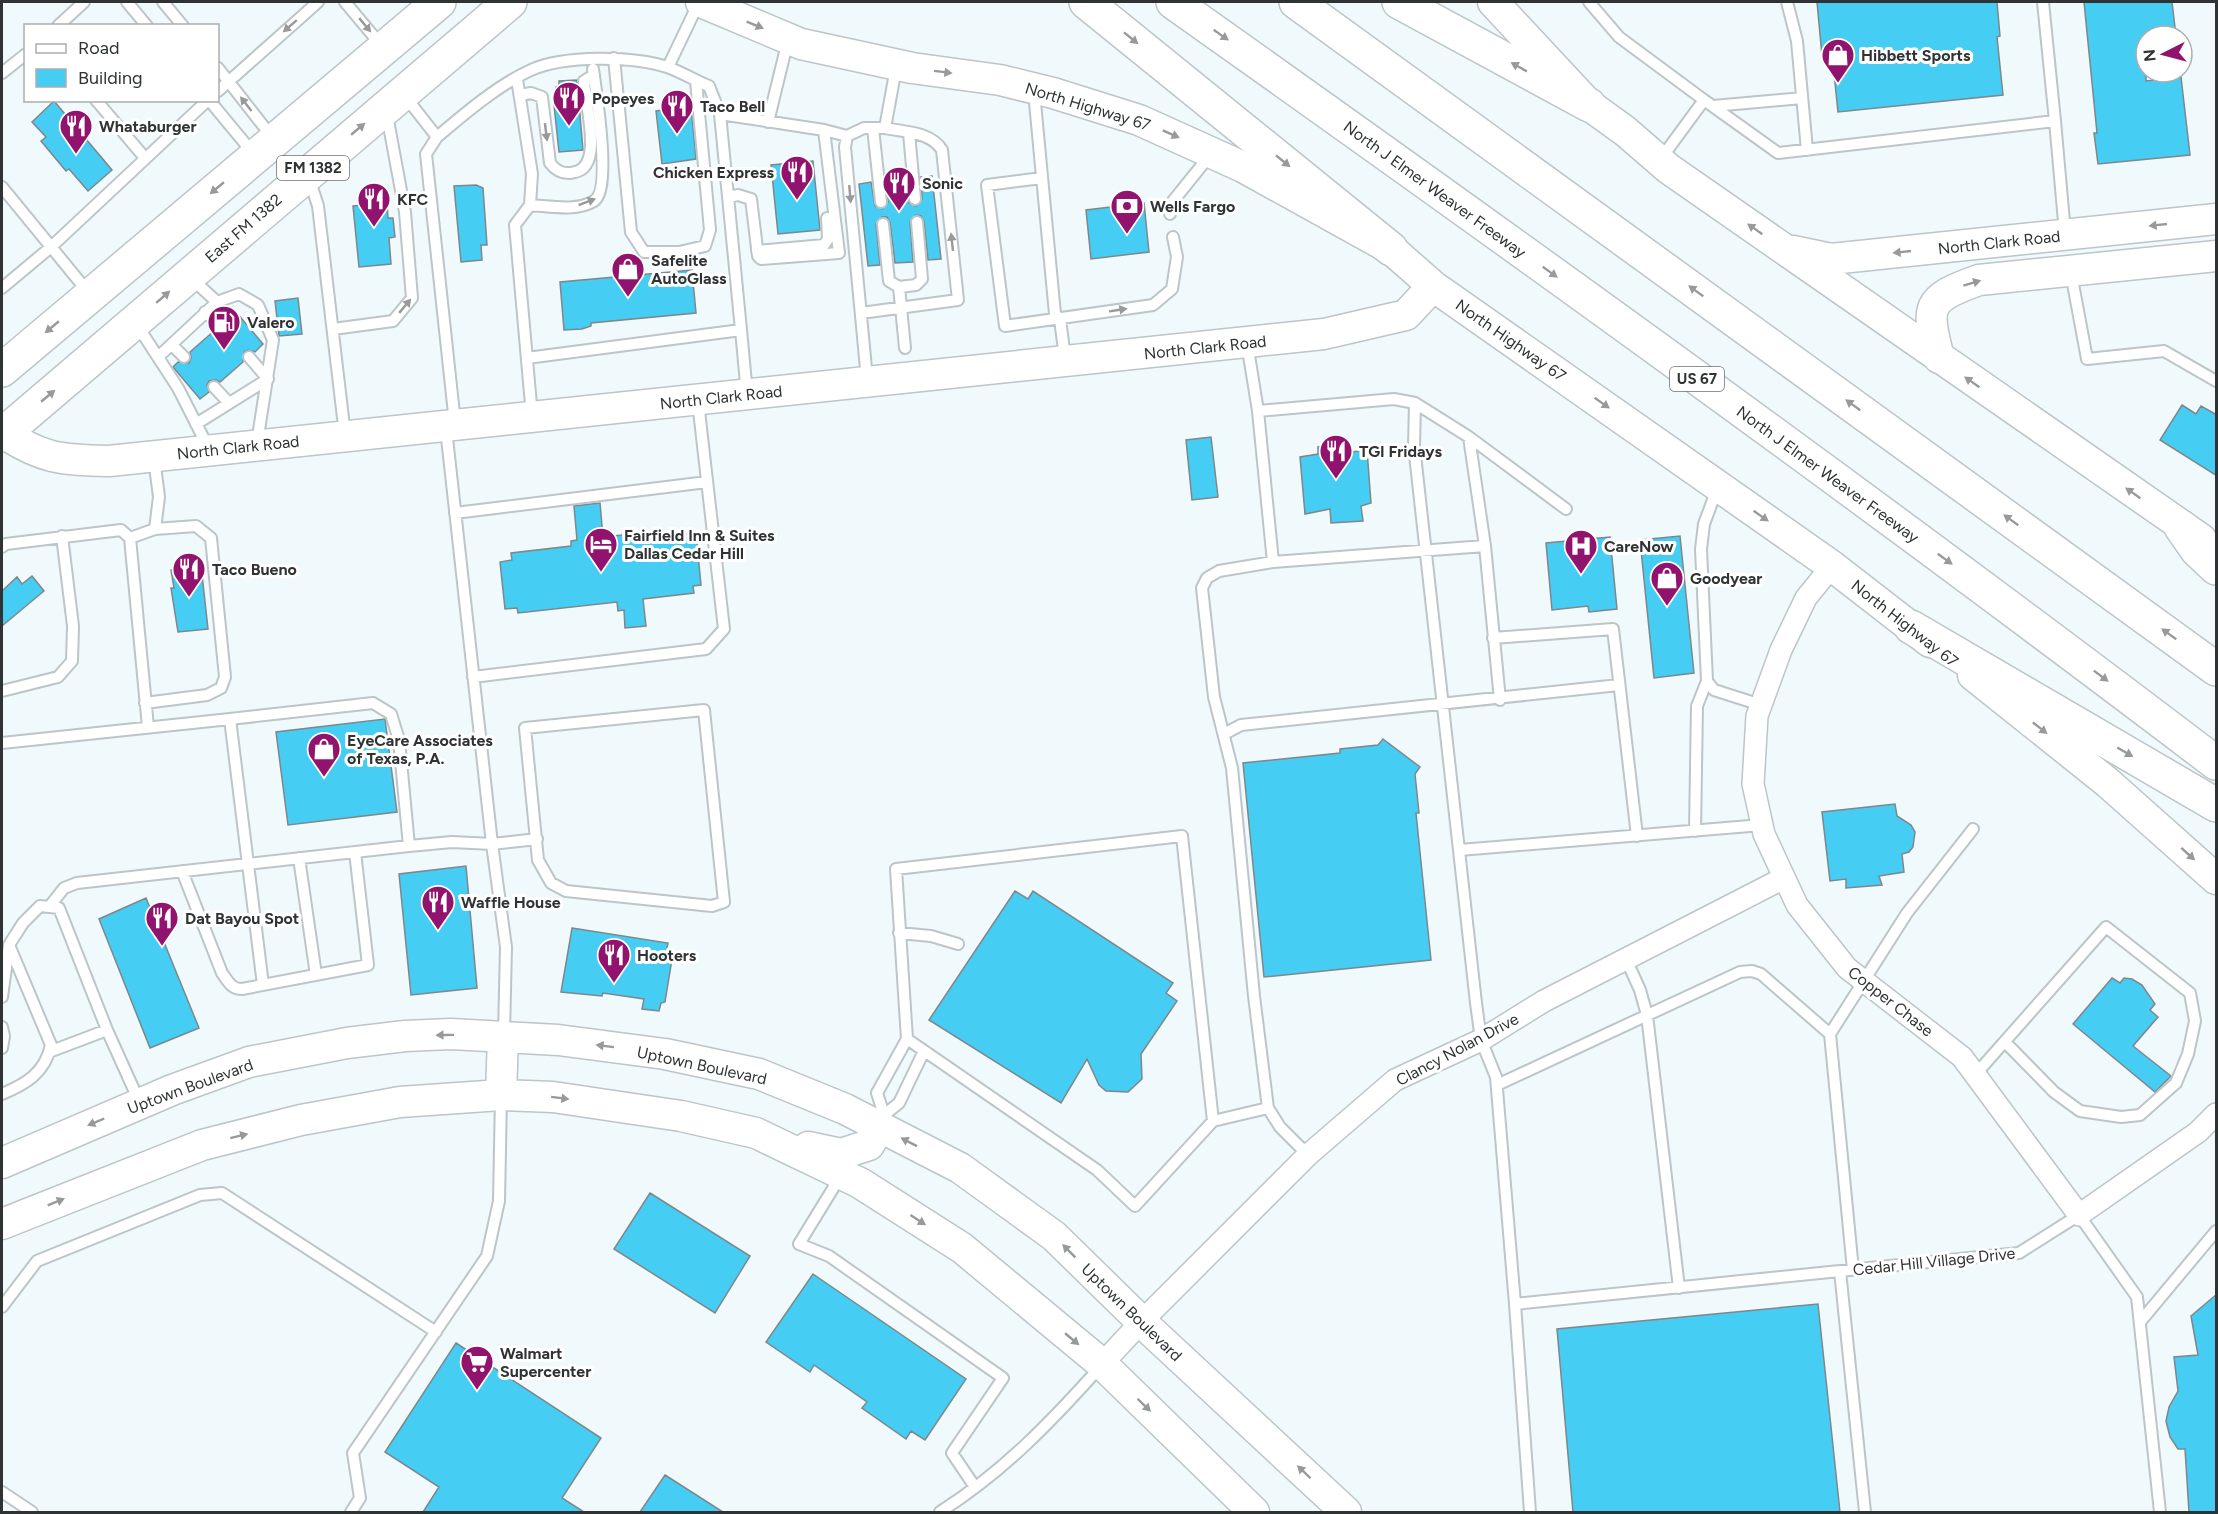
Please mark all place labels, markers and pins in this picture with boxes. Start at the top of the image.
shop icon: Hibbett Sports [1820,37,1856,84]
place label: Hibbett Sports [1861,46,1971,65]
restaurant icon: Popeyes [551,80,587,127]
restaurant icon: Taco Bell [659,88,695,135]
place label: Popeyes [592,89,655,108]
place label: Taco Bell [700,97,765,116]
restaurant icon: Whataburger [58,108,94,155]
place label: Whataburger [99,117,196,136]
restaurant icon: Chicken Express [779,154,815,201]
place label: Chicken Express [653,163,775,182]
restaurant icon: Sonic [881,165,917,212]
place label: Sonic [922,174,963,193]
restaurant icon: KFC [356,181,392,228]
bank icon: Wells Fargo [1109,188,1145,235]
place label: KFC [397,190,429,209]
place label: Wells Fargo [1150,197,1235,216]
shop icon: Safelite AutoGlass [610,251,646,298]
place label: Safelite AutoGlass [651,251,727,288]
fuel station icon: Valero [206,304,242,351]
place label: Valero [247,313,295,332]
restaurant icon: TGI Fridays [1318,433,1354,480]
place label: TGI Fridays [1359,442,1443,461]
hotel icon: Fairfield Inn & Suites Dallas Cedar Hill [583,526,619,573]
place label: Fairfield Inn & Suites Dallas Cedar Hill [624,526,775,563]
hospital icon: CareNow [1563,528,1599,575]
place label: CareNow [1604,537,1674,556]
restaurant icon: Taco Bueno [171,551,207,598]
place label: Taco Bueno [212,560,297,579]
shop icon: Goodyear [1649,560,1685,607]
place label: Goodyear [1690,569,1762,588]
shop icon: EyeCare Associates of Texas, P.A. [306,731,342,778]
place label: EyeCare Associates of Texas, P.A. [347,731,493,768]
restaurant icon: Waffle House [420,884,456,931]
place label: Waffle House [461,893,561,912]
restaurant icon: Dat Bayou Spot [144,900,180,947]
place label: Dat Bayou Spot [185,909,299,928]
restaurant icon: Hooters [596,937,632,984]
place label: Hooters [637,946,697,965]
supermarket icon: Walmart Supercenter [459,1344,495,1391]
place label: Walmart Supercenter [500,1344,591,1381]

